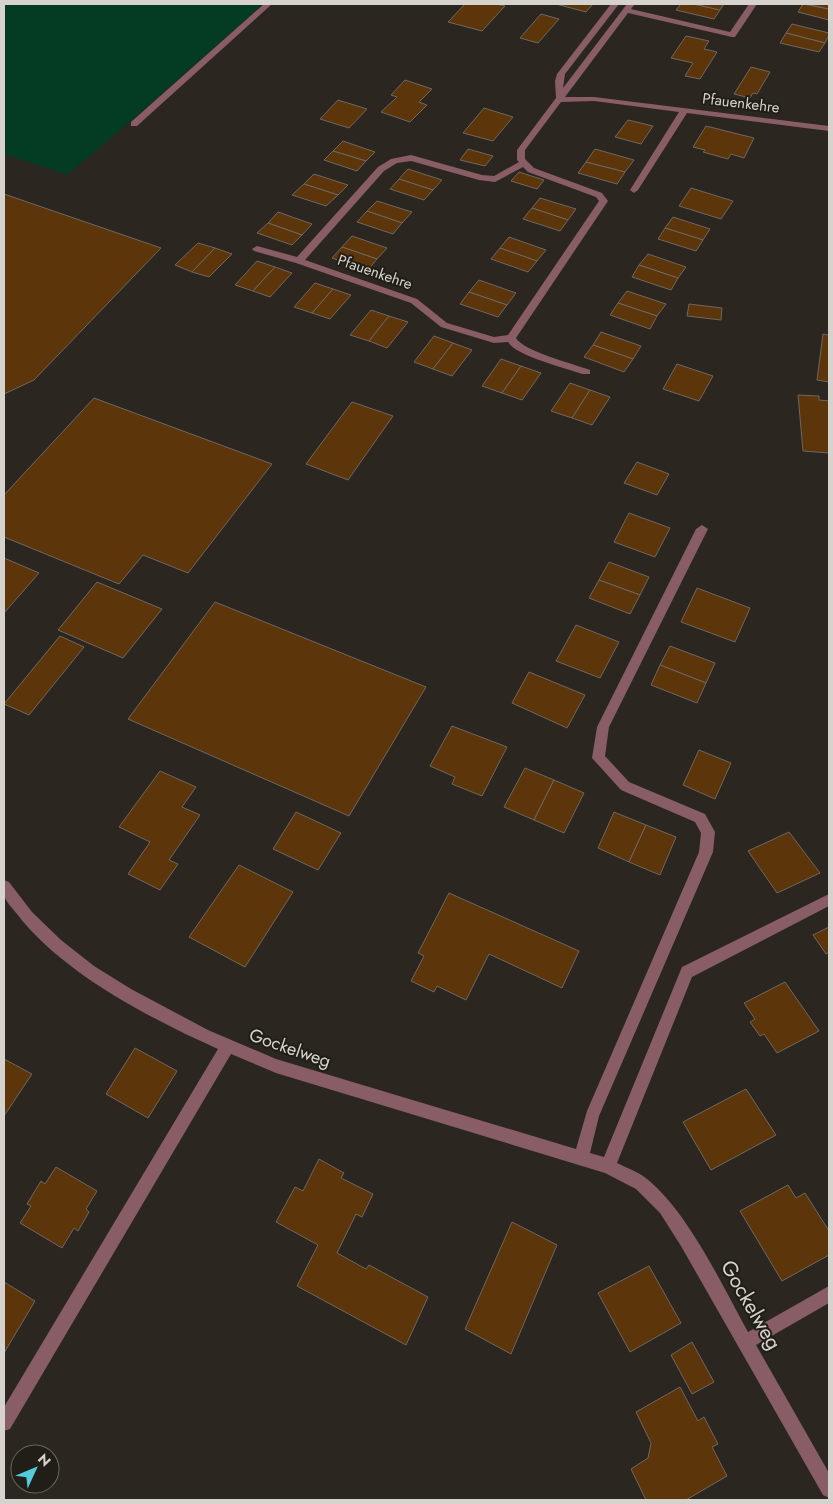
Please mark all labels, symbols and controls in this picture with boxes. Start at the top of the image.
street label: Pfauenkehre [701,87,781,119]
street label: Pfauenkehre [335,249,416,295]
street label: Gockelweg [246,1022,334,1074]
street label: Gockelweg [713,1255,789,1355]
north arrow [10,1444,60,1494]
text: N [33,1449,55,1471]

